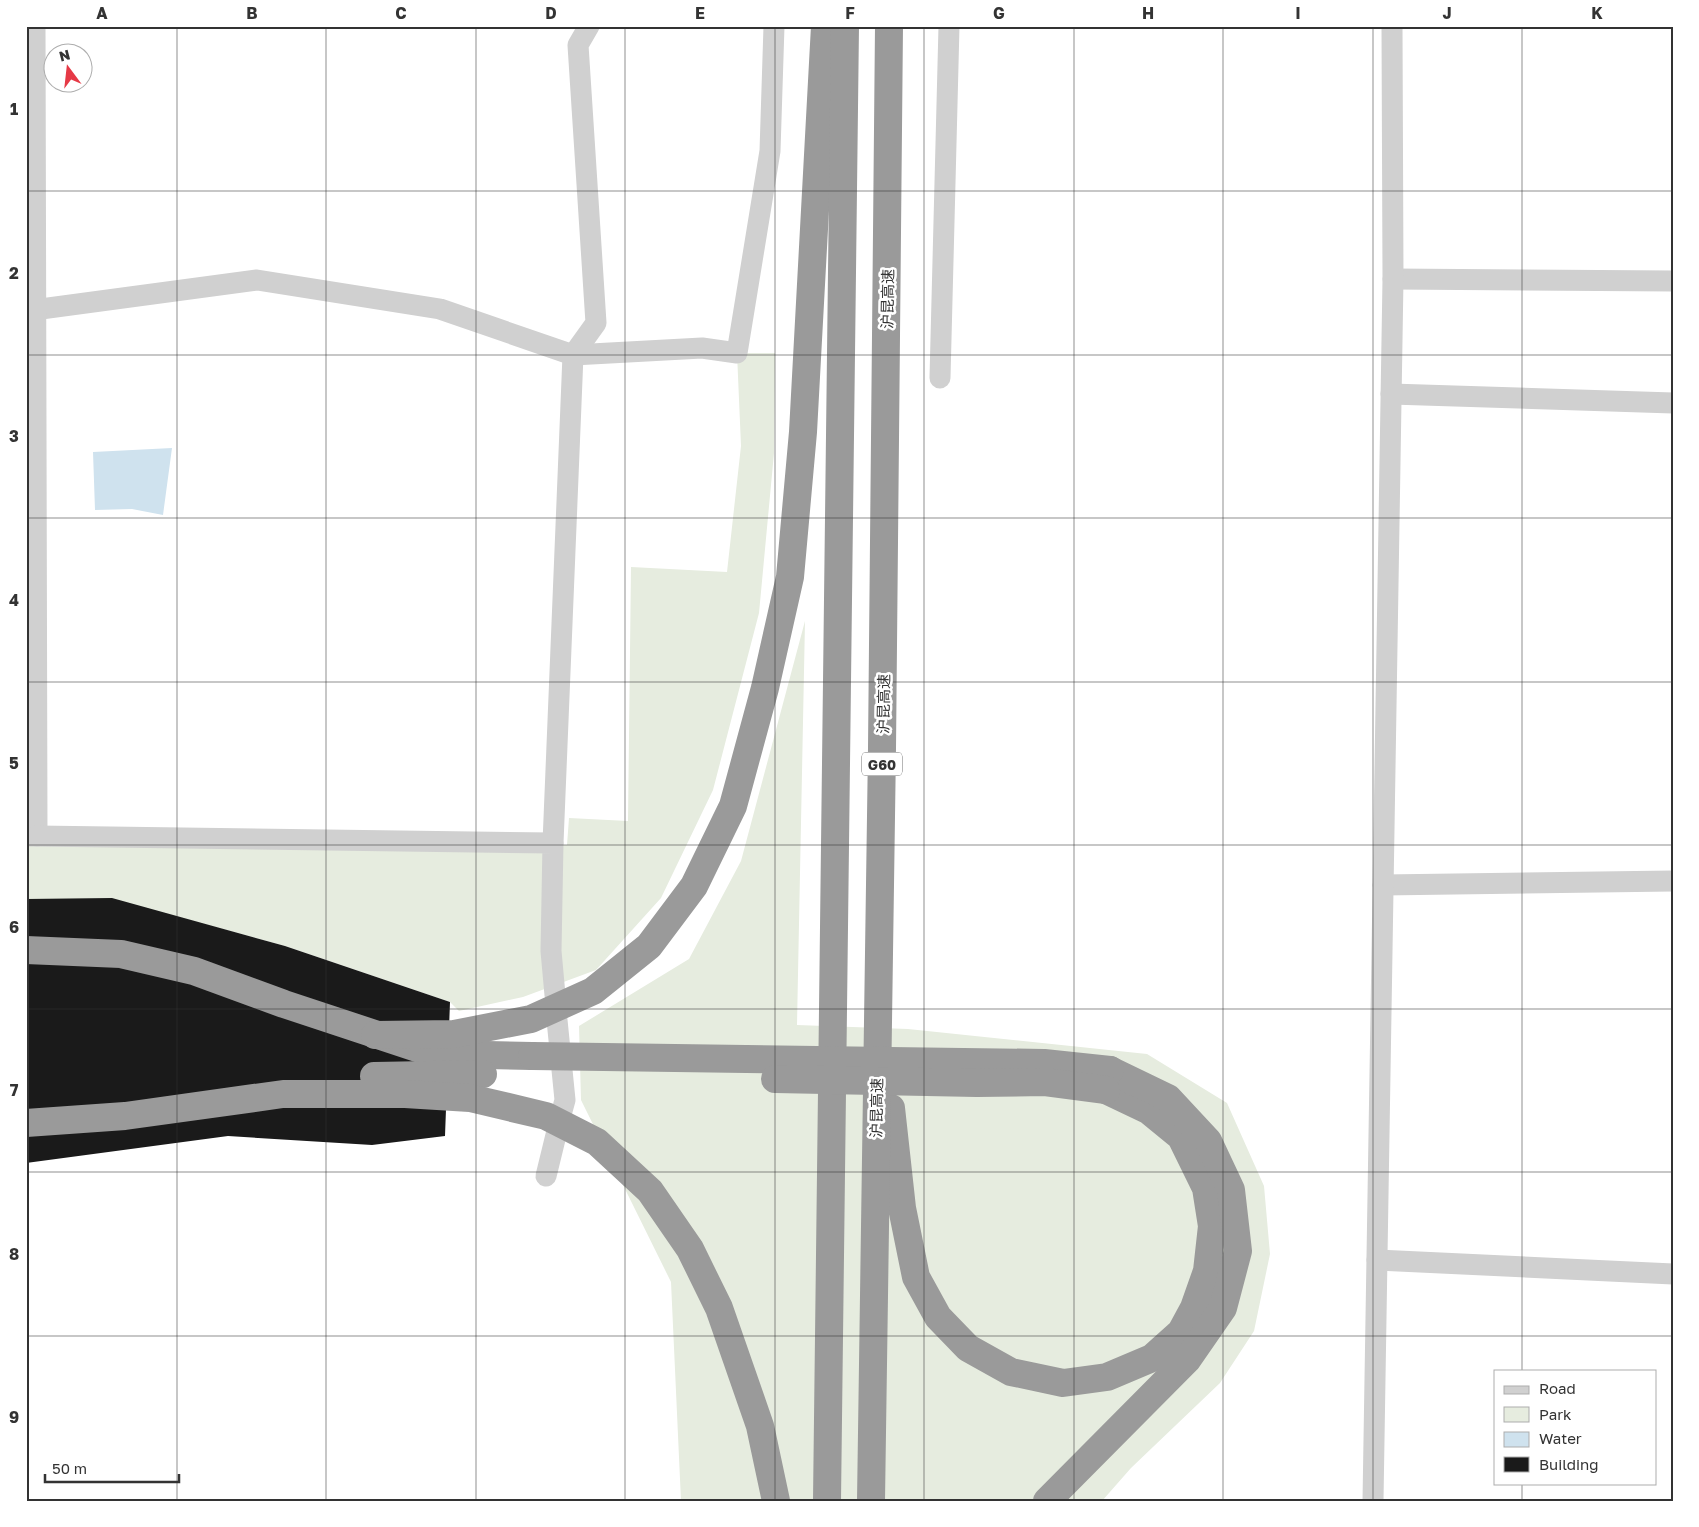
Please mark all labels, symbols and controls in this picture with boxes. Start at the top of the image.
text: A [96,3,108,23]
text: B [246,3,258,23]
text: C [395,3,407,23]
text: D [545,3,557,23]
text: E [695,3,705,23]
text: F [845,3,855,23]
text: G [993,3,1005,23]
text: H [1142,3,1154,23]
text: I [1295,3,1301,23]
text: J [1442,3,1452,23]
text: K [1591,3,1603,23]
north arrow [42,42,92,92]
text: N [57,45,72,65]
text: 1 [10,99,18,119]
text: 2 [9,263,19,283]
street label: 沪昆高速 [877,269,897,329]
text: 3 [9,426,19,446]
text: 4 [9,590,19,610]
street label: 沪昆高速 [873,674,893,734]
road number: G60 [862,752,902,776]
text: 5 [9,753,19,773]
text: 6 [9,917,19,937]
street label: 沪昆高速 [866,1078,886,1138]
text: 7 [10,1080,19,1100]
text: 8 [9,1244,19,1264]
legend [1494,1370,1656,1484]
text: Road [1539,1379,1576,1397]
text: Park [1539,1405,1572,1423]
text: 9 [9,1407,19,1427]
text: Water [1539,1429,1582,1447]
scale bar [45,1452,179,1484]
text: Building [1539,1455,1599,1473]
text: 50 m [52,1459,87,1477]

